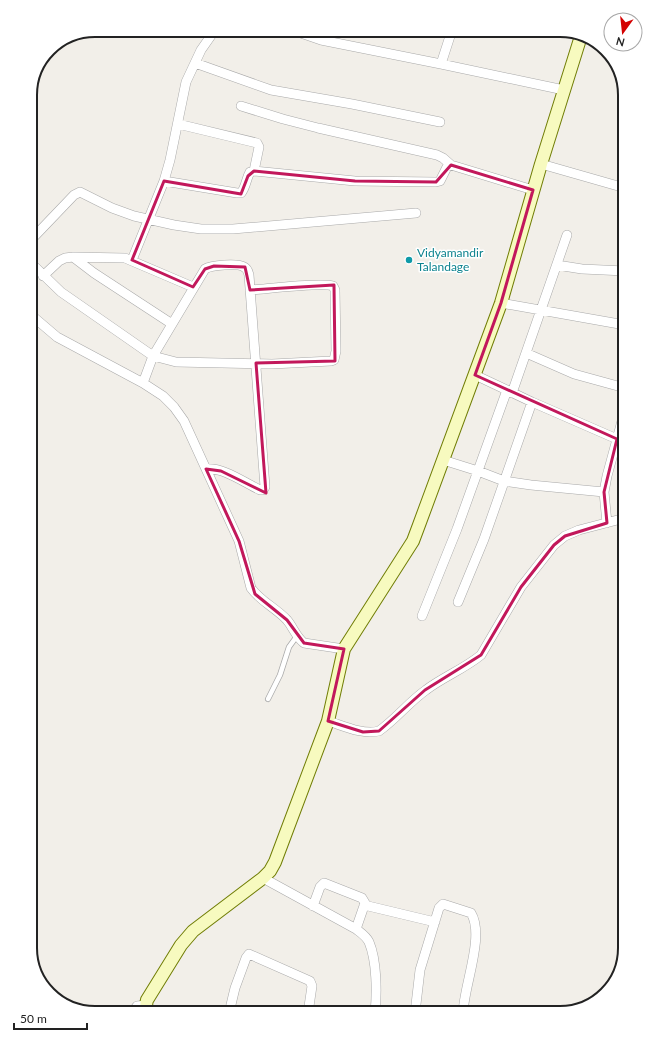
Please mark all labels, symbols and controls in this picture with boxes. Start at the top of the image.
north arrow [603,12,643,52]
text: N [615,35,626,50]
place label: Vidyamandir Talandage [417,245,484,274]
marker: Vidyamandir Talandage [404,255,414,265]
scale bar [14,1005,87,1031]
text: 50 m [20,1011,47,1026]

